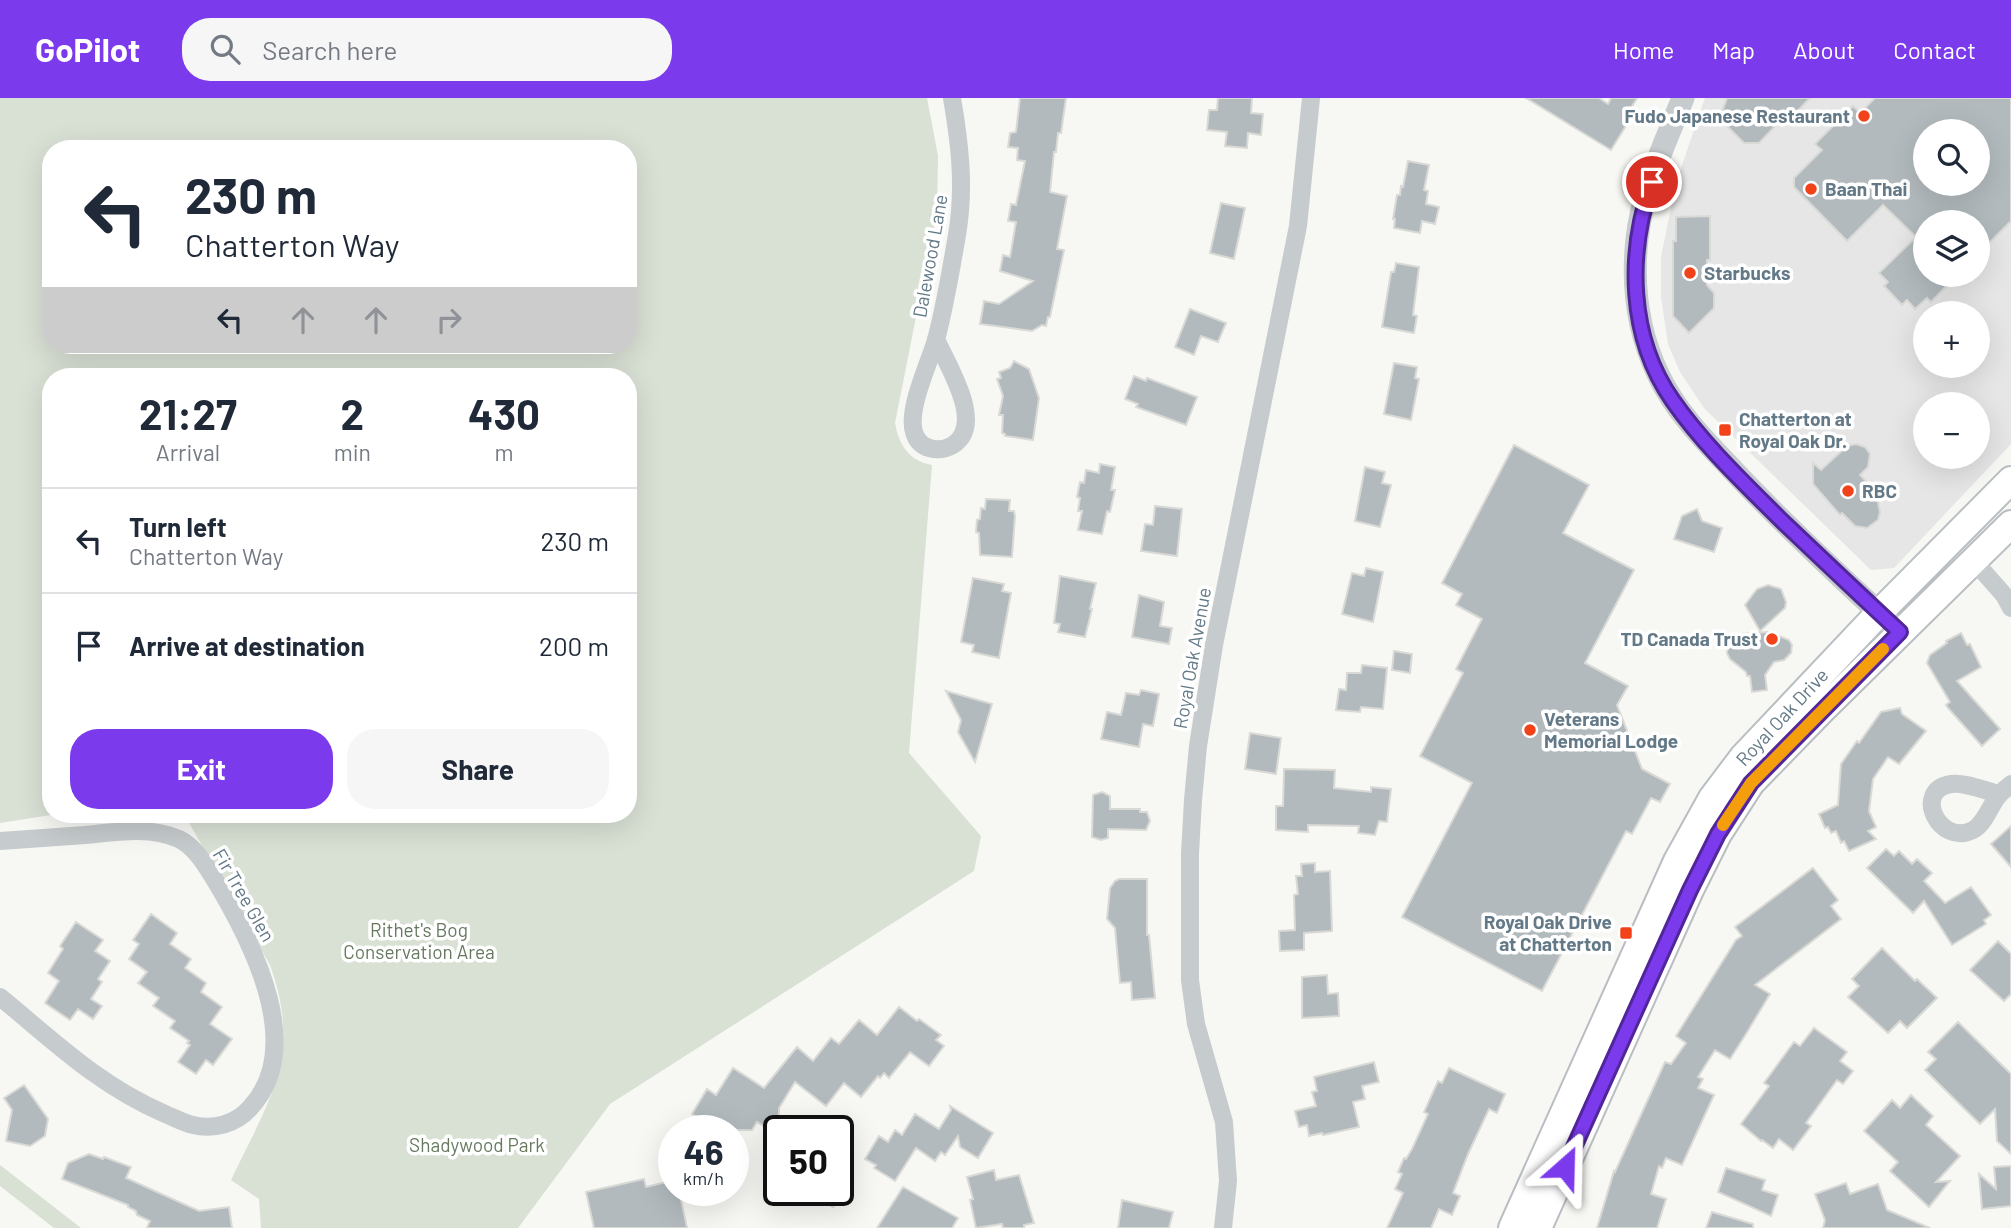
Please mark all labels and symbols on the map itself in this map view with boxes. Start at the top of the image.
place label: Fudo Japanese Restaurant [1625,104,1850,127]
marker: Fudo Japanese Restaurant [1856,108,1872,124]
pin [1622,152,1682,212]
place label: Baan Thai [1825,177,1907,200]
marker: Baan Thai [1803,181,1819,197]
street label: Dalewood Lane [907,193,952,319]
place label: Starbucks [1704,261,1791,284]
marker: Starbucks [1682,265,1698,281]
place label: Chatterton at Royal Oak Dr. [1739,407,1852,452]
marker: Chatterton at Royal Oak Dr. [1717,422,1733,438]
place label: RBC [1862,479,1897,502]
marker: RBC [1840,483,1856,499]
street label: Royal Oak Avenue [1168,585,1215,730]
place label: TD Canada Trust [1620,627,1758,650]
marker: TD Canada Trust [1764,631,1780,647]
street label: Royal Oak Drive [1731,663,1833,770]
place label: Veterans Memorial Lodge [1544,707,1678,752]
marker: Veterans Memorial Lodge [1522,722,1538,738]
street label: Fir Tree Glen [209,844,280,945]
place label: Royal Oak Drive at Chatterton [1484,910,1612,955]
park label: Rithet's Bog Conservation Area [343,918,495,963]
marker: Royal Oak Drive at Chatterton [1618,925,1634,941]
speed limit sign: 50 [763,1115,854,1206]
position arrow [1528,1130,1602,1204]
park label: Shadywood Park [409,1133,545,1156]

